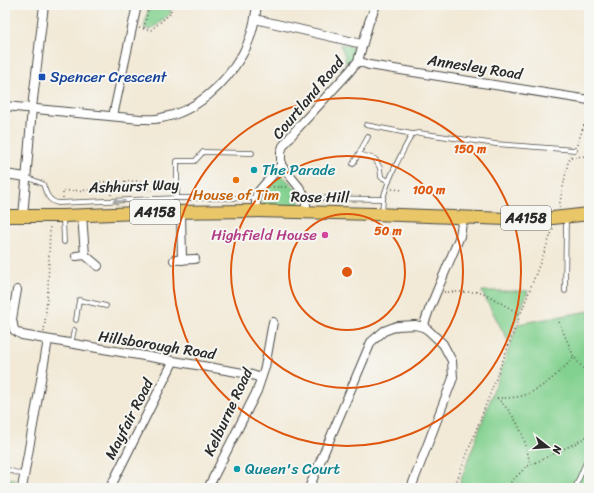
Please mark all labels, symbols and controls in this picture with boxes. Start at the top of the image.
street label: Annesley Road [425,47,525,87]
street label: Courtland Road [265,50,351,145]
place label: Spencer Crescent [50,64,168,90]
marker: Spencer Crescent [37,72,47,82]
text: 150 m [454,138,487,160]
place label: The Parade [262,157,336,183]
marker: The Parade [249,165,259,175]
street label: Ashhurst Way [87,171,180,201]
marker: House of Tim [231,175,241,185]
text: 100 m [413,179,446,201]
place label: House of Tim [193,182,279,208]
street label: Rose Hill [291,183,350,211]
one-way arrow [113,197,126,204]
road number: A4158 [130,200,180,224]
road number: A4158 [501,206,551,230]
text: 50 m [374,220,402,242]
place label: Highfield House [211,222,317,248]
marker: Highfield House [320,230,330,240]
centre of rings [340,265,354,279]
street label: Hillsborough Road [96,323,219,367]
street label: Kelburne Road [196,363,260,460]
street label: Mayfair Road [97,373,161,464]
north arrow [528,427,568,467]
text: N [547,442,568,457]
place label: Queen's Court [245,456,340,482]
marker: Queen's Court [232,464,242,474]

